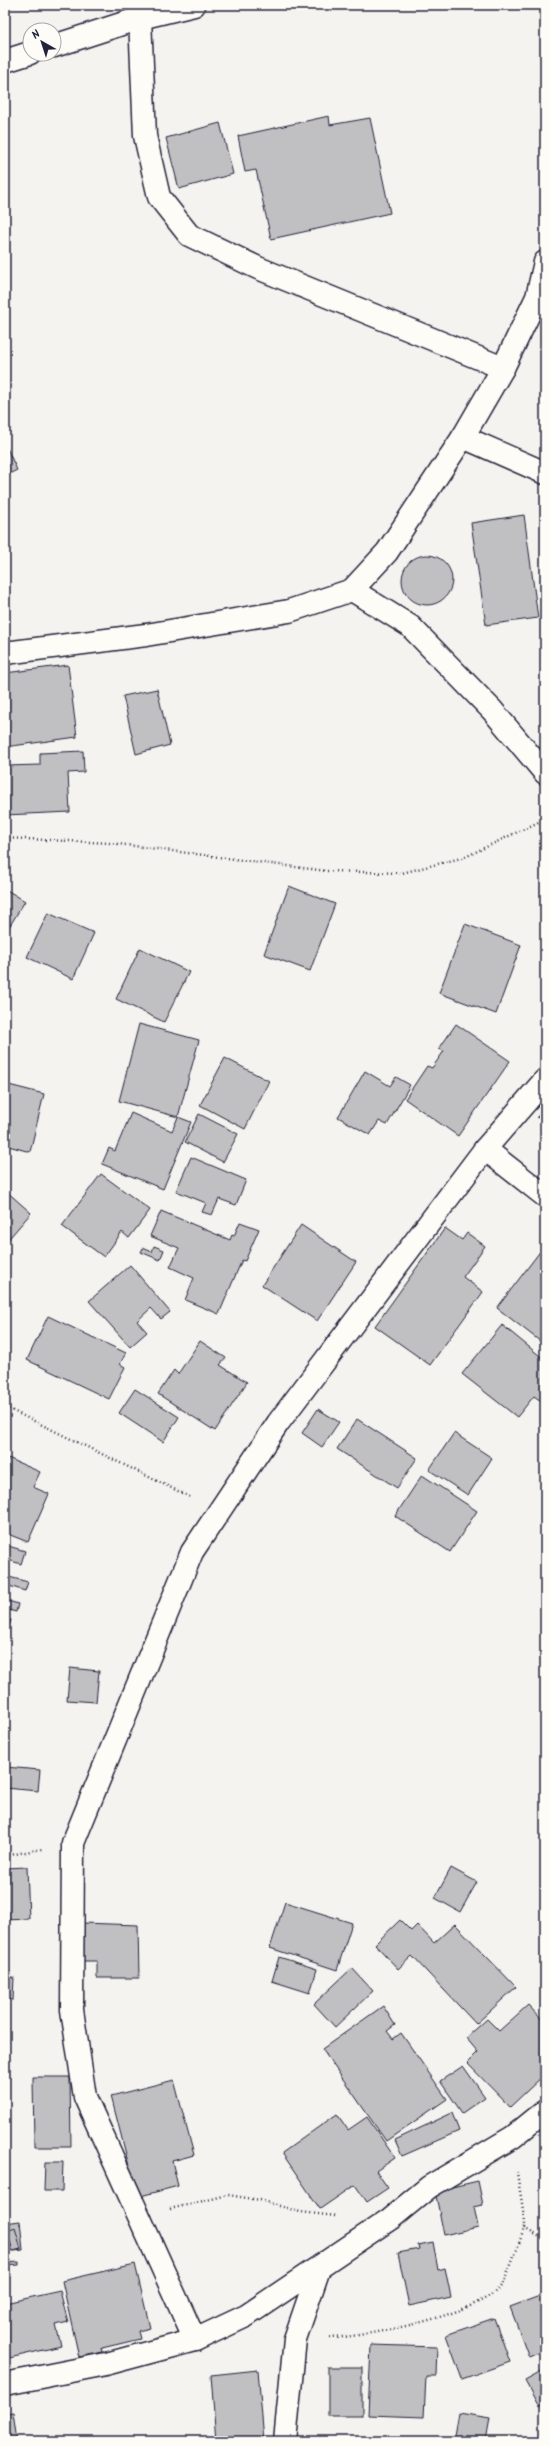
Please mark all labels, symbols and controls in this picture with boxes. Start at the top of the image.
north arrow [22,22,62,62]
text: N [28,26,45,44]

